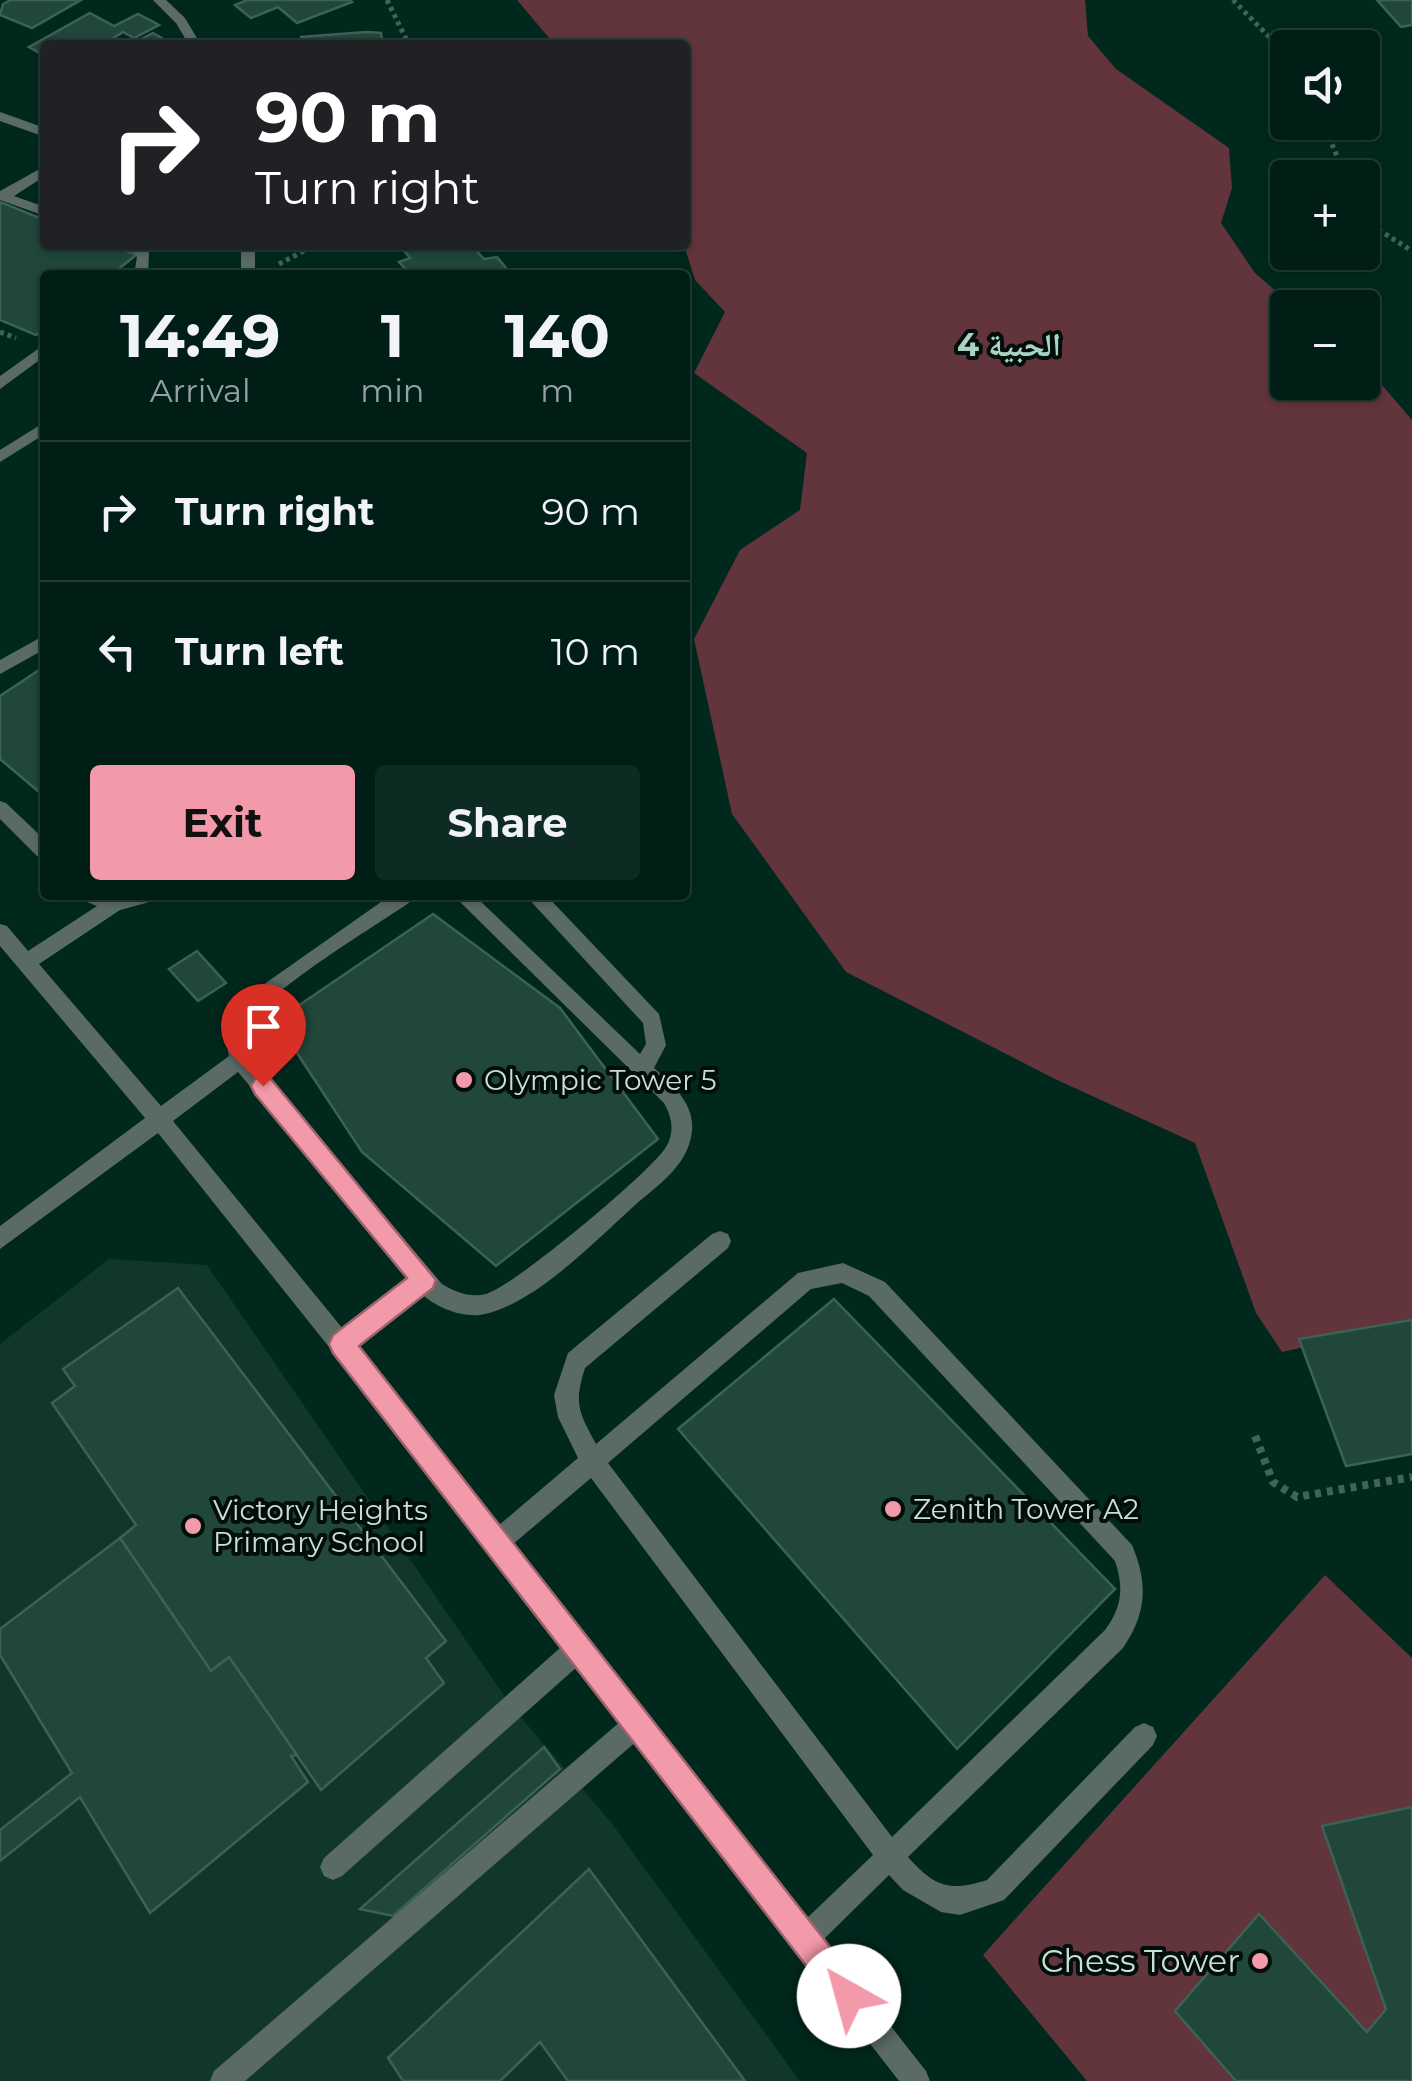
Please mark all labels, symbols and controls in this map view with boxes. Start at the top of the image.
map controls [1270,30,1380,400]
button: sound [1270,30,1380,140]
text: 90 m [255,74,440,160]
icon: right [90,80,220,210]
text: Turn right [255,160,480,215]
button: + [1270,160,1380,270]
button: − [1270,290,1380,400]
text: 14:49 [120,299,280,372]
text: 1 [381,299,404,372]
text: 140 [504,299,610,372]
district label: الحبية 4 [957,325,1061,364]
text: Arrival [150,371,251,410]
text: min [360,371,425,410]
text: m [540,371,574,410]
icon: right [90,484,145,539]
text: Turn right [175,488,374,535]
text: 90 m [541,488,640,535]
icon: left [90,624,145,679]
text: Turn left [175,628,344,675]
text: 10 m [551,628,640,675]
button: Exit [90,765,355,880]
button: Share [375,765,640,880]
pin [221,984,306,1087]
icon: arrive [236,999,291,1054]
place label: Olympic Tower 5 [484,1063,717,1097]
marker: Olympic Tower 5 [453,1069,475,1091]
place label: Zenith Tower A2 [913,1492,1139,1526]
place label: Victory Heights Primary School [213,1493,428,1559]
marker: Zenith Tower A2 [882,1498,904,1520]
marker: Victory Heights Primary School [182,1515,204,1537]
place label: Chess Tower [1041,1941,1240,1980]
position arrow [797,1944,901,2048]
marker: Chess Tower [1249,1950,1271,1972]

